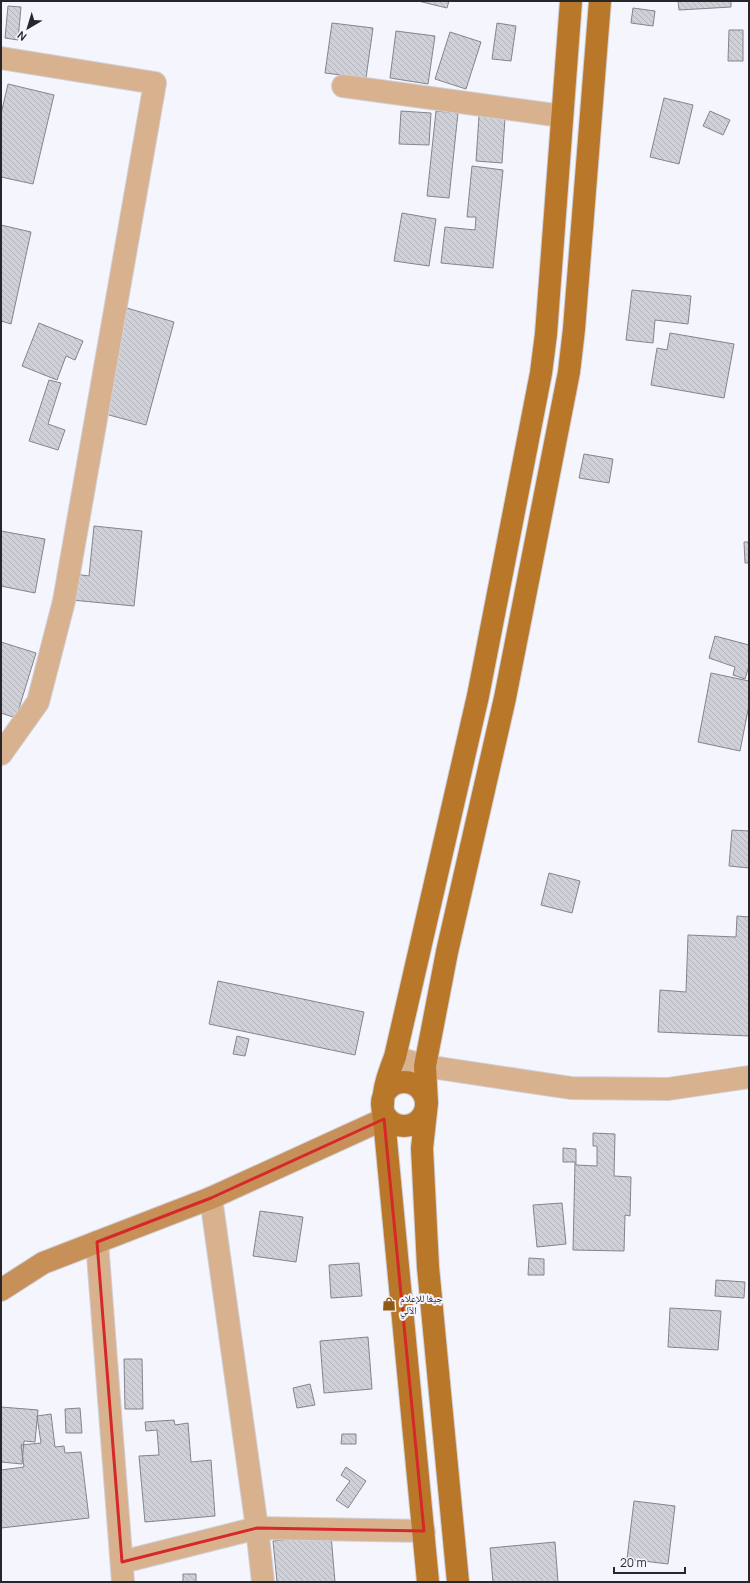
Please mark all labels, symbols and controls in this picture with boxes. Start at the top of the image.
north arrow [8,8,48,48]
text: N [14,28,29,45]
place label: جيغا للإعلام الآلي [400,1291,444,1319]
shop icon: جيغا للإعلام الآلي [381,1296,397,1312]
scale bar [614,1549,685,1575]
text: 20 m [620,1554,647,1571]

